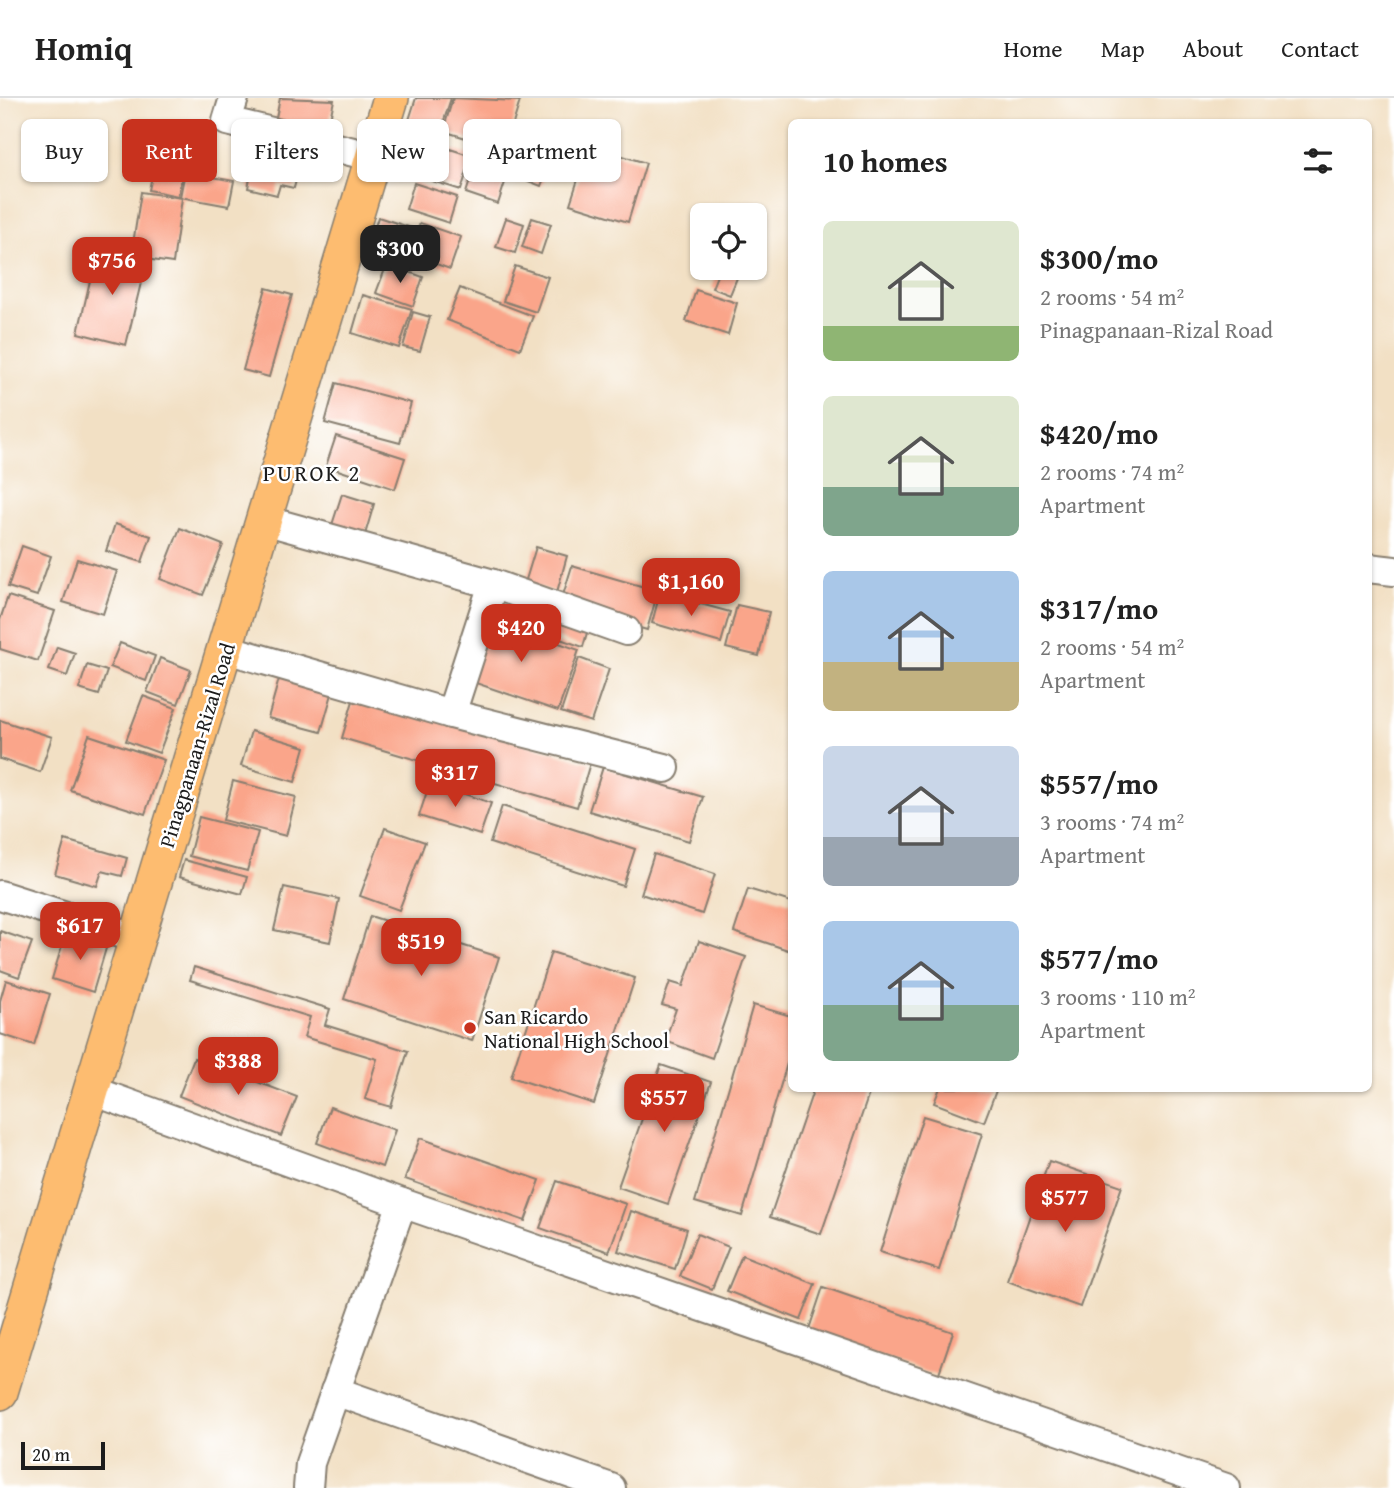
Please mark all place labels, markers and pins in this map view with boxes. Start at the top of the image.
pin: $300 [359,226,441,285]
pin: $756 [71,238,153,297]
pin: $1,160 [634,559,748,618]
pin: $420 [480,604,562,664]
pin: $317 [414,750,496,809]
pin: $617 [39,902,121,962]
pin: $519 [380,918,462,978]
place label: San Ricardo National High School [484,1001,669,1056]
marker: San Ricardo National High School [462,1020,478,1036]
pin: $388 [197,1038,279,1097]
pin: $557 [623,1074,705,1134]
pin: $577 [1024,1174,1106,1234]

